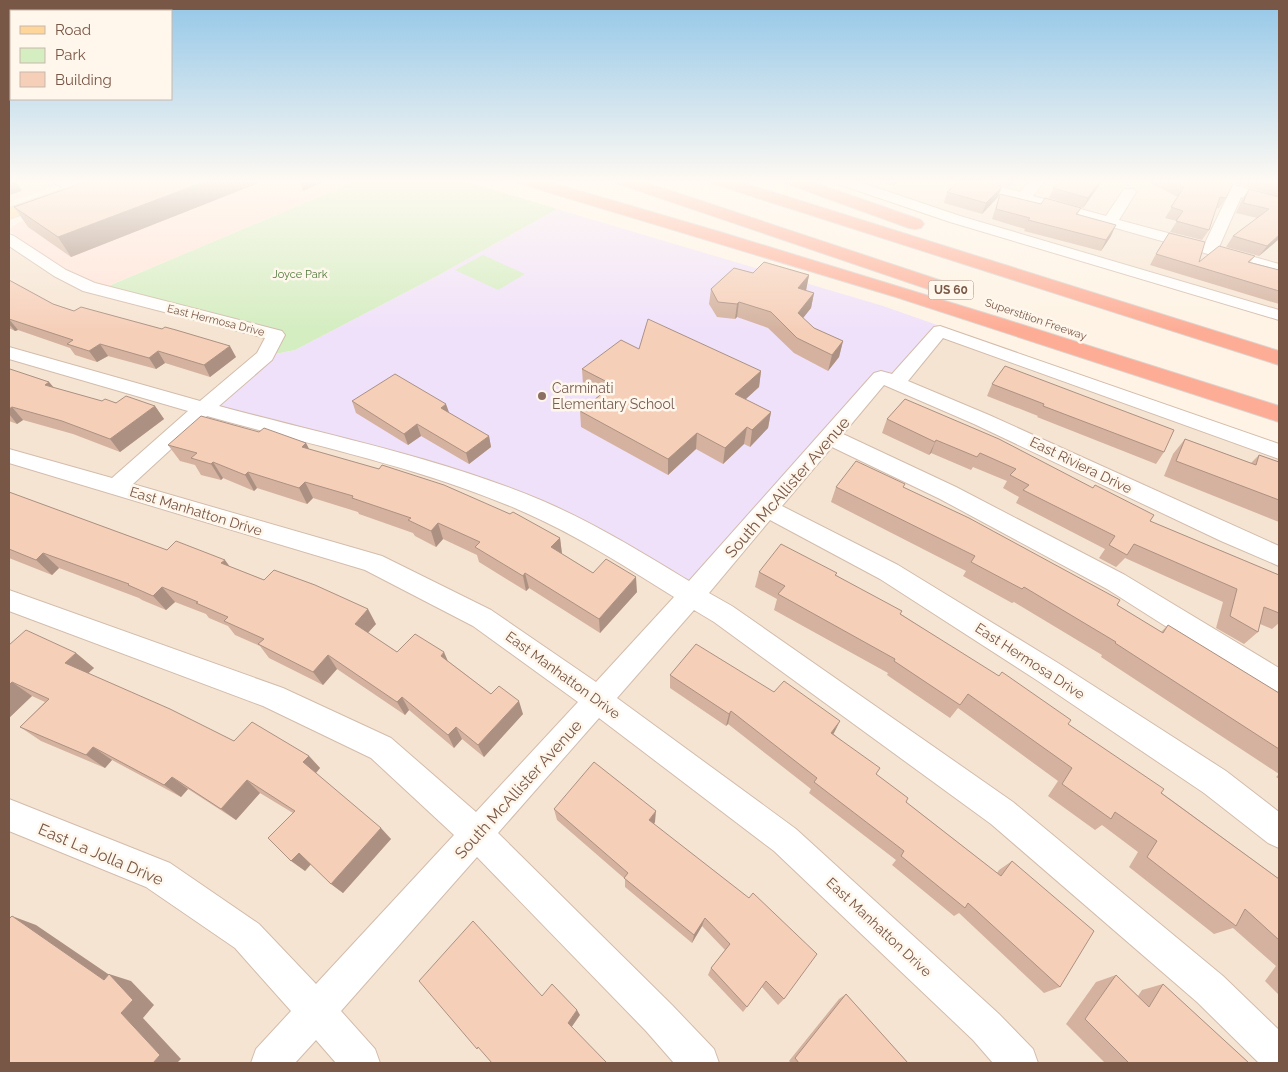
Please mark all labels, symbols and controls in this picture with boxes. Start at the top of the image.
legend [10,10,172,100]
text: Road [55,21,91,39]
text: Park [55,46,86,64]
text: Building [55,71,112,89]
park label: Joyce Park [272,268,328,281]
road number: US 60 [928,280,974,300]
street label: Superstition Freeway [983,296,1088,343]
street label: East Hermosa Drive [166,302,266,339]
place label: Carminati Elementary School [552,380,675,412]
marker: Carminati Elementary School [536,390,548,402]
street label: South McAllister Avenue [721,413,854,562]
street label: East Riviera Drive [1027,433,1135,497]
street label: East Manhatton Drive [128,483,264,539]
street label: East Hermosa Drive [972,620,1088,702]
street label: East Manhatton Drive [503,628,623,722]
street label: South McAllister Avenue [451,716,586,863]
street label: East La Jolla Drive [35,820,166,889]
street label: East Manhatton Drive [823,874,935,980]

